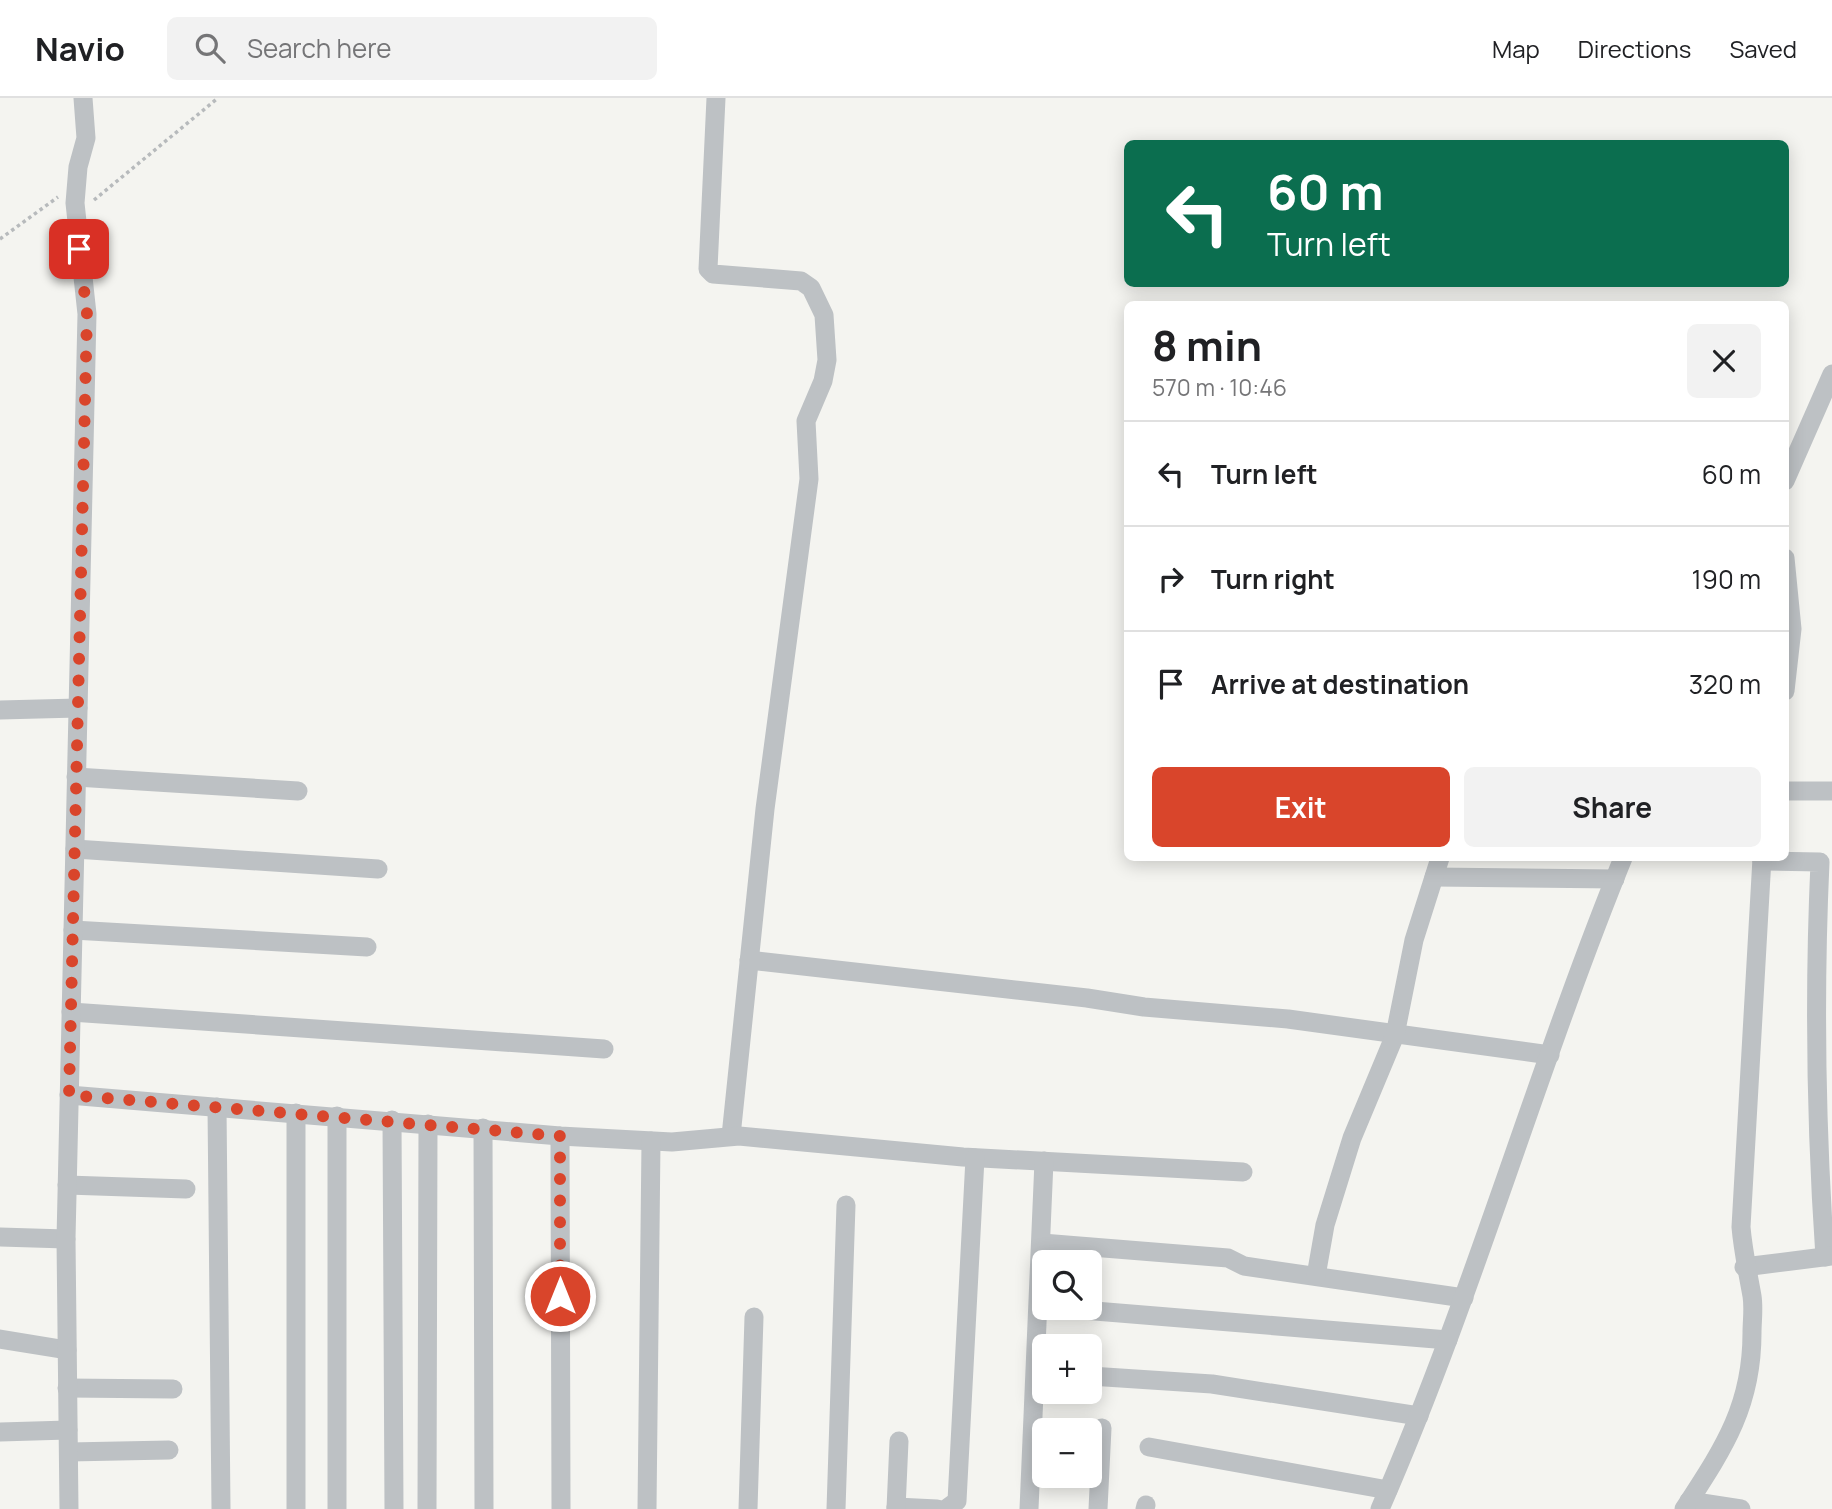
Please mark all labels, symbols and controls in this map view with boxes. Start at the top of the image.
search box [167,17,657,80]
text: Navio [35,26,125,71]
icon: search [191,29,229,67]
text: Search here [247,30,391,66]
text: Map [1492,32,1540,65]
text: Directions [1578,32,1691,65]
text: Saved [1729,32,1797,65]
text: 60 m [1267,158,1384,225]
icon: left [1152,168,1243,259]
pin [49,219,109,279]
text: Turn left [1267,222,1391,266]
icon: arrive [60,230,98,268]
text: 8 min [1152,316,1262,374]
button: close [1687,324,1761,398]
text: 570 m · 10:46 [1152,371,1287,403]
icon: left [1152,455,1190,493]
text: Turn left [1211,456,1318,492]
text: 60 m [1702,456,1761,492]
icon: right [1152,560,1190,598]
text: Turn right [1211,561,1335,597]
text: 190 m [1692,561,1761,597]
icon: arrive [1152,665,1190,703]
text: Arrive at destination [1211,666,1469,702]
text: 320 m [1689,666,1761,702]
button: Exit [1152,767,1450,847]
button: Share [1464,767,1761,847]
map controls [1032,1250,1102,1488]
button: search [1032,1250,1102,1320]
position arrow [523,1259,597,1333]
button: + [1032,1334,1102,1404]
button: − [1032,1418,1102,1488]

